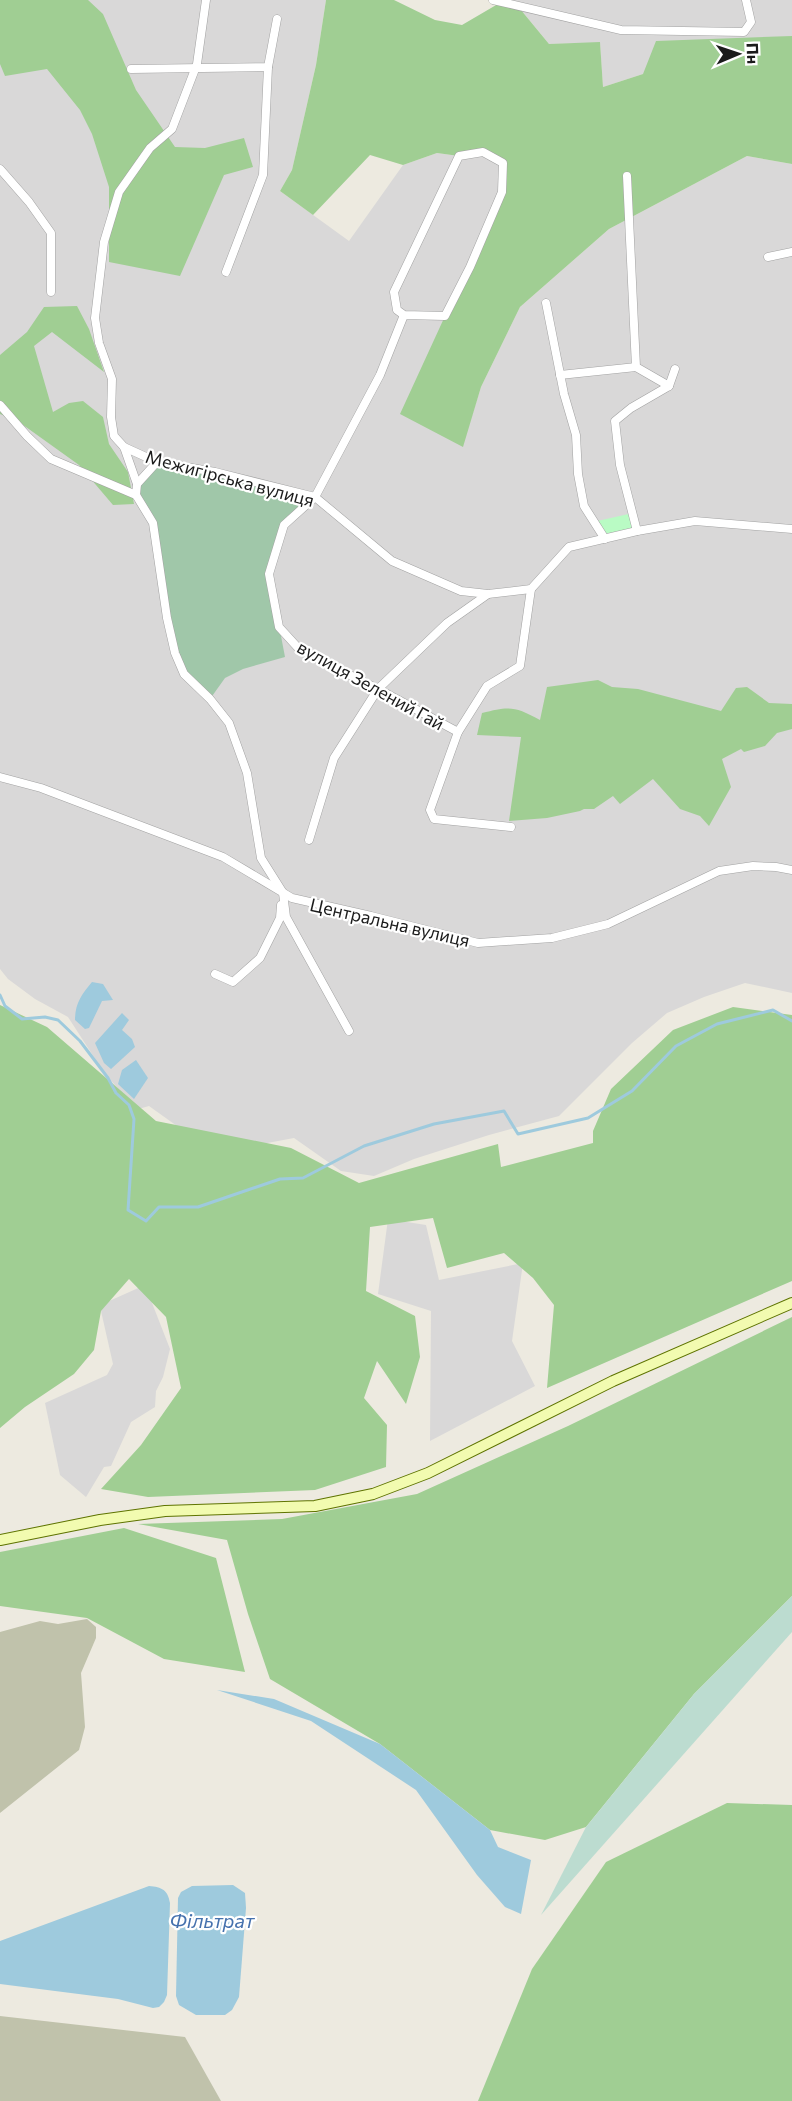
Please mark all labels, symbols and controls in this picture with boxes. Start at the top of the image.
north arrow [708,24,768,84]
text: Пн [744,43,763,64]
street label: Межигірська вулиця [143,445,317,511]
street label: вулиця Зелений Гай [294,635,448,735]
street label: Центральна вулиця [308,893,472,951]
water label: Фільтрат [170,1908,256,1932]

